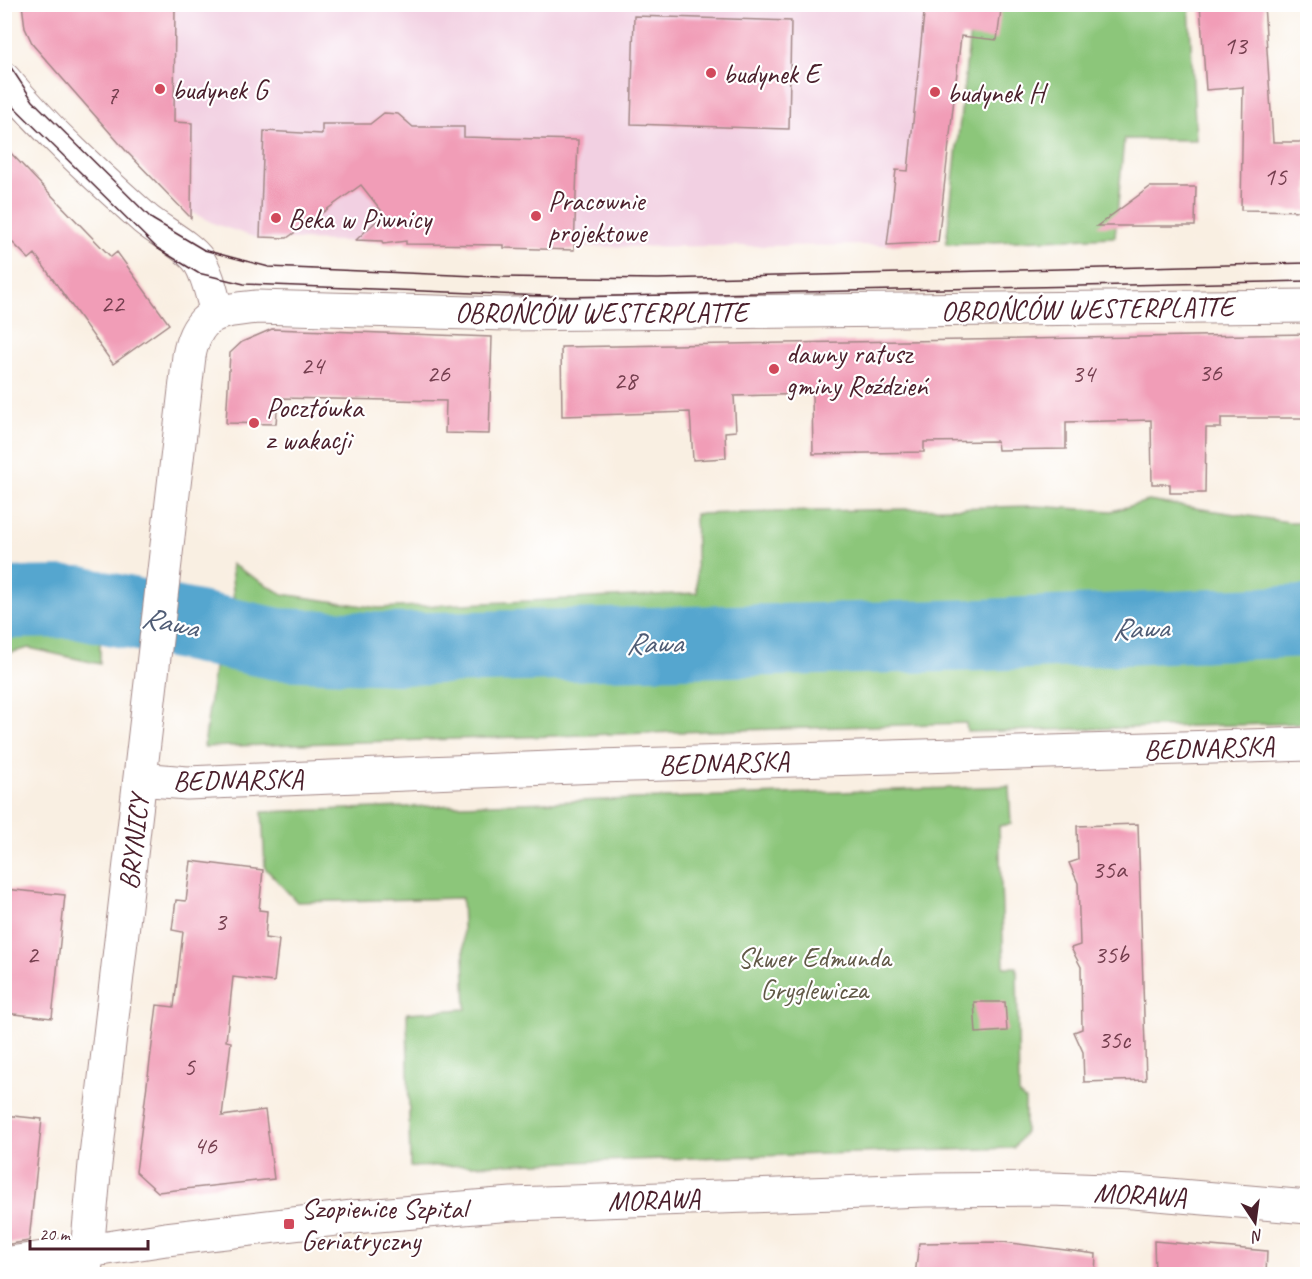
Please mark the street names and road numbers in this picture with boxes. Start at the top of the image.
street label: OBROŃCÓW WESTERPLATTE [940,288,1237,329]
street label: OBROŃCÓW WESTERPLATTE [455,295,750,330]
street label: BEDNARSKA [1143,728,1276,767]
street label: BEDNARSKA [658,743,791,782]
street label: BEDNARSKA [172,761,305,798]
street label: BRYNICY [110,789,157,891]
street label: MORAWA [1093,1175,1188,1214]
street label: MORAWA [607,1180,702,1219]

